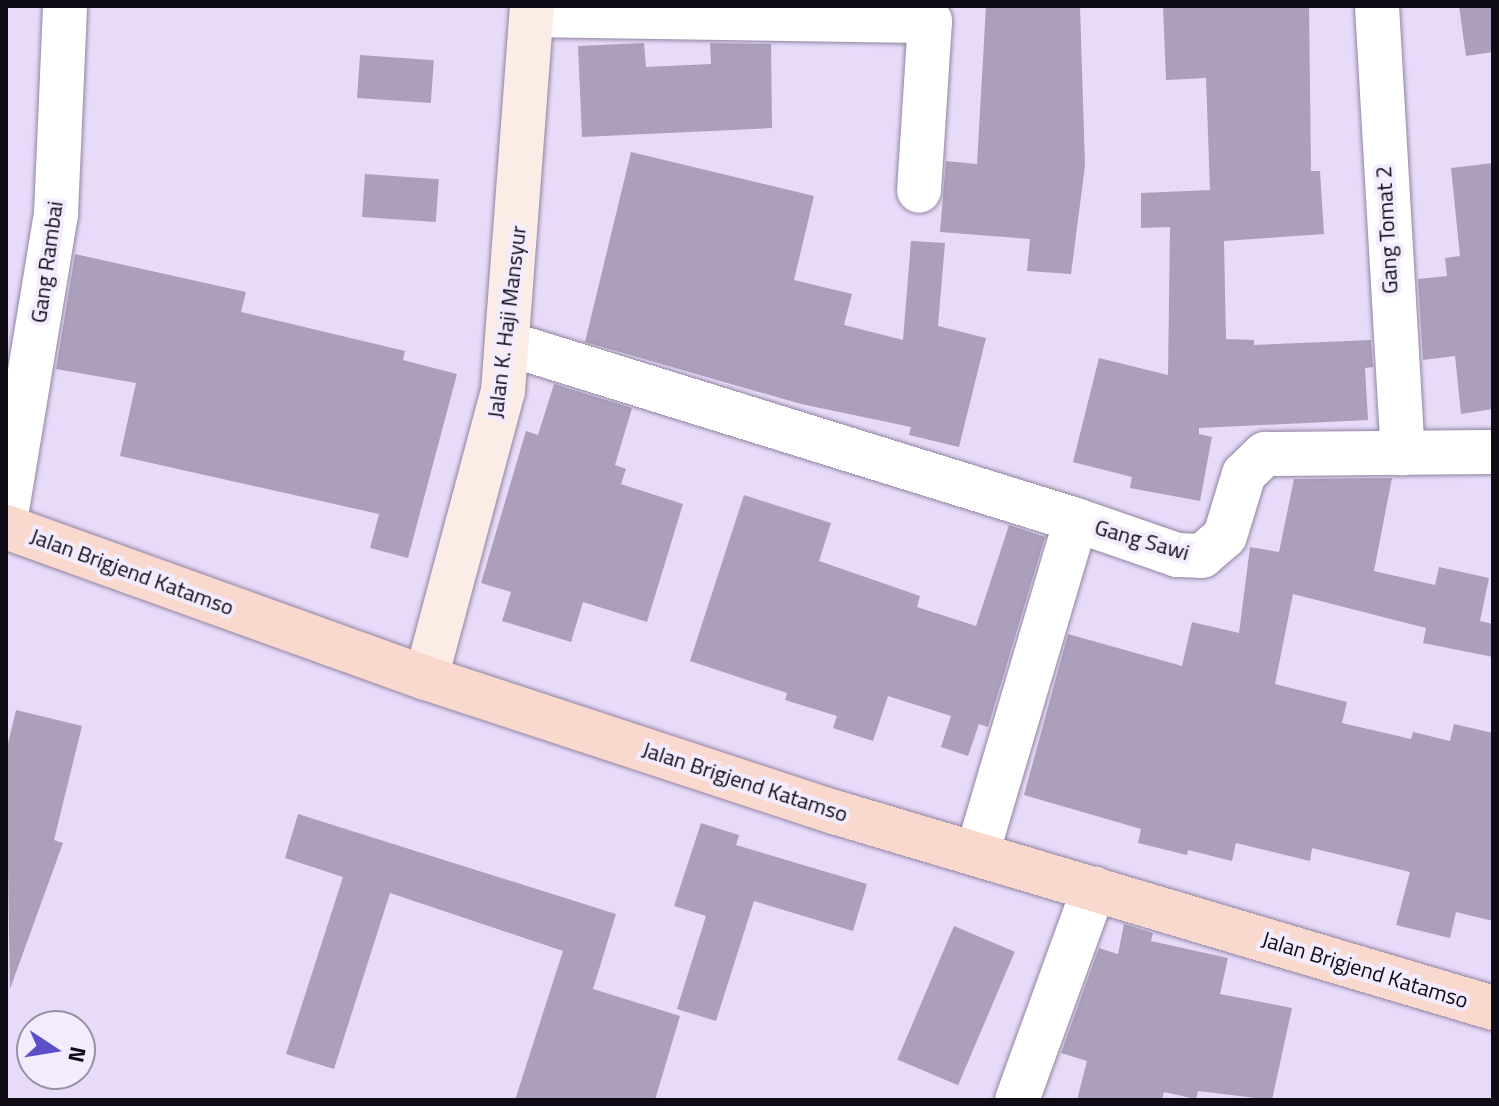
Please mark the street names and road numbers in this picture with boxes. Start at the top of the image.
street label: Gang Tomat 2 [1370,165,1404,295]
street label: Gang Rambai [25,199,69,325]
street label: Jalan K. Haji Mansyur [482,224,532,420]
street label: Gang Sawi [1092,514,1192,566]
street label: Jalan Brigjend Katamso [27,523,237,621]
street label: Jalan Brigjend Katamso [639,736,851,828]
street label: Jalan Brigjend Katamso [1259,926,1471,1014]

